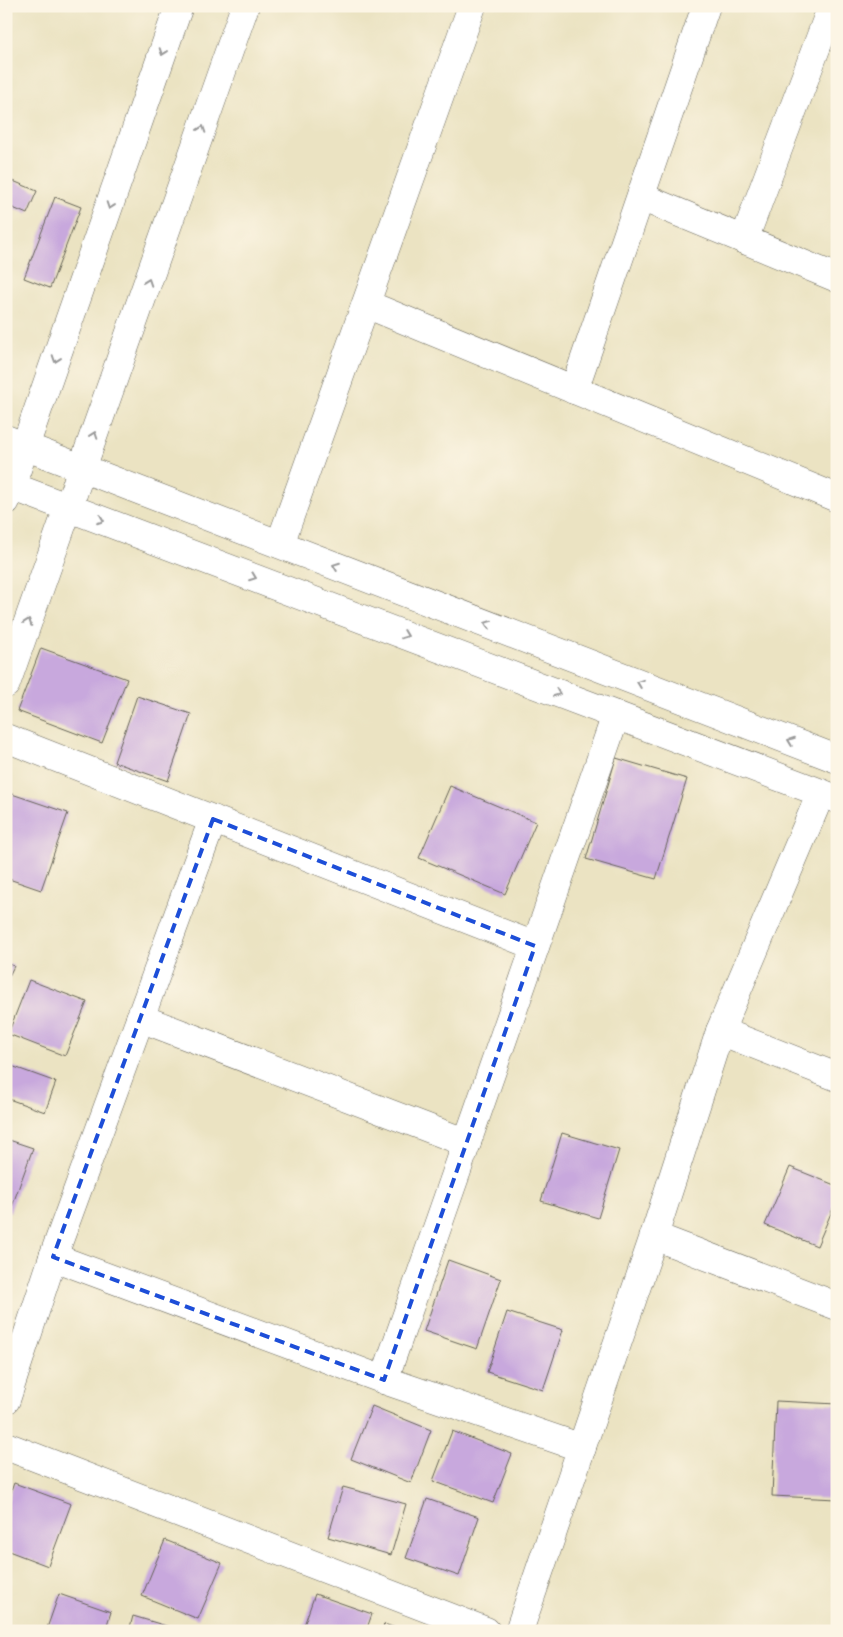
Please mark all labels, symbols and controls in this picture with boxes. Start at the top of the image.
one-way arrow [159,48,169,56]
one-way arrow [196,125,206,133]
one-way arrow [105,201,115,209]
one-way arrow [142,278,152,287]
one-way arrow [52,354,62,363]
one-way arrow [88,432,98,440]
one-way arrow [96,514,105,524]
one-way arrow [333,562,341,572]
one-way arrow [248,571,257,581]
one-way arrow [22,618,32,626]
one-way arrow [484,620,493,631]
one-way arrow [400,629,409,639]
one-way arrow [636,679,644,689]
one-way arrow [552,686,561,697]
one-way arrow [787,737,796,747]

